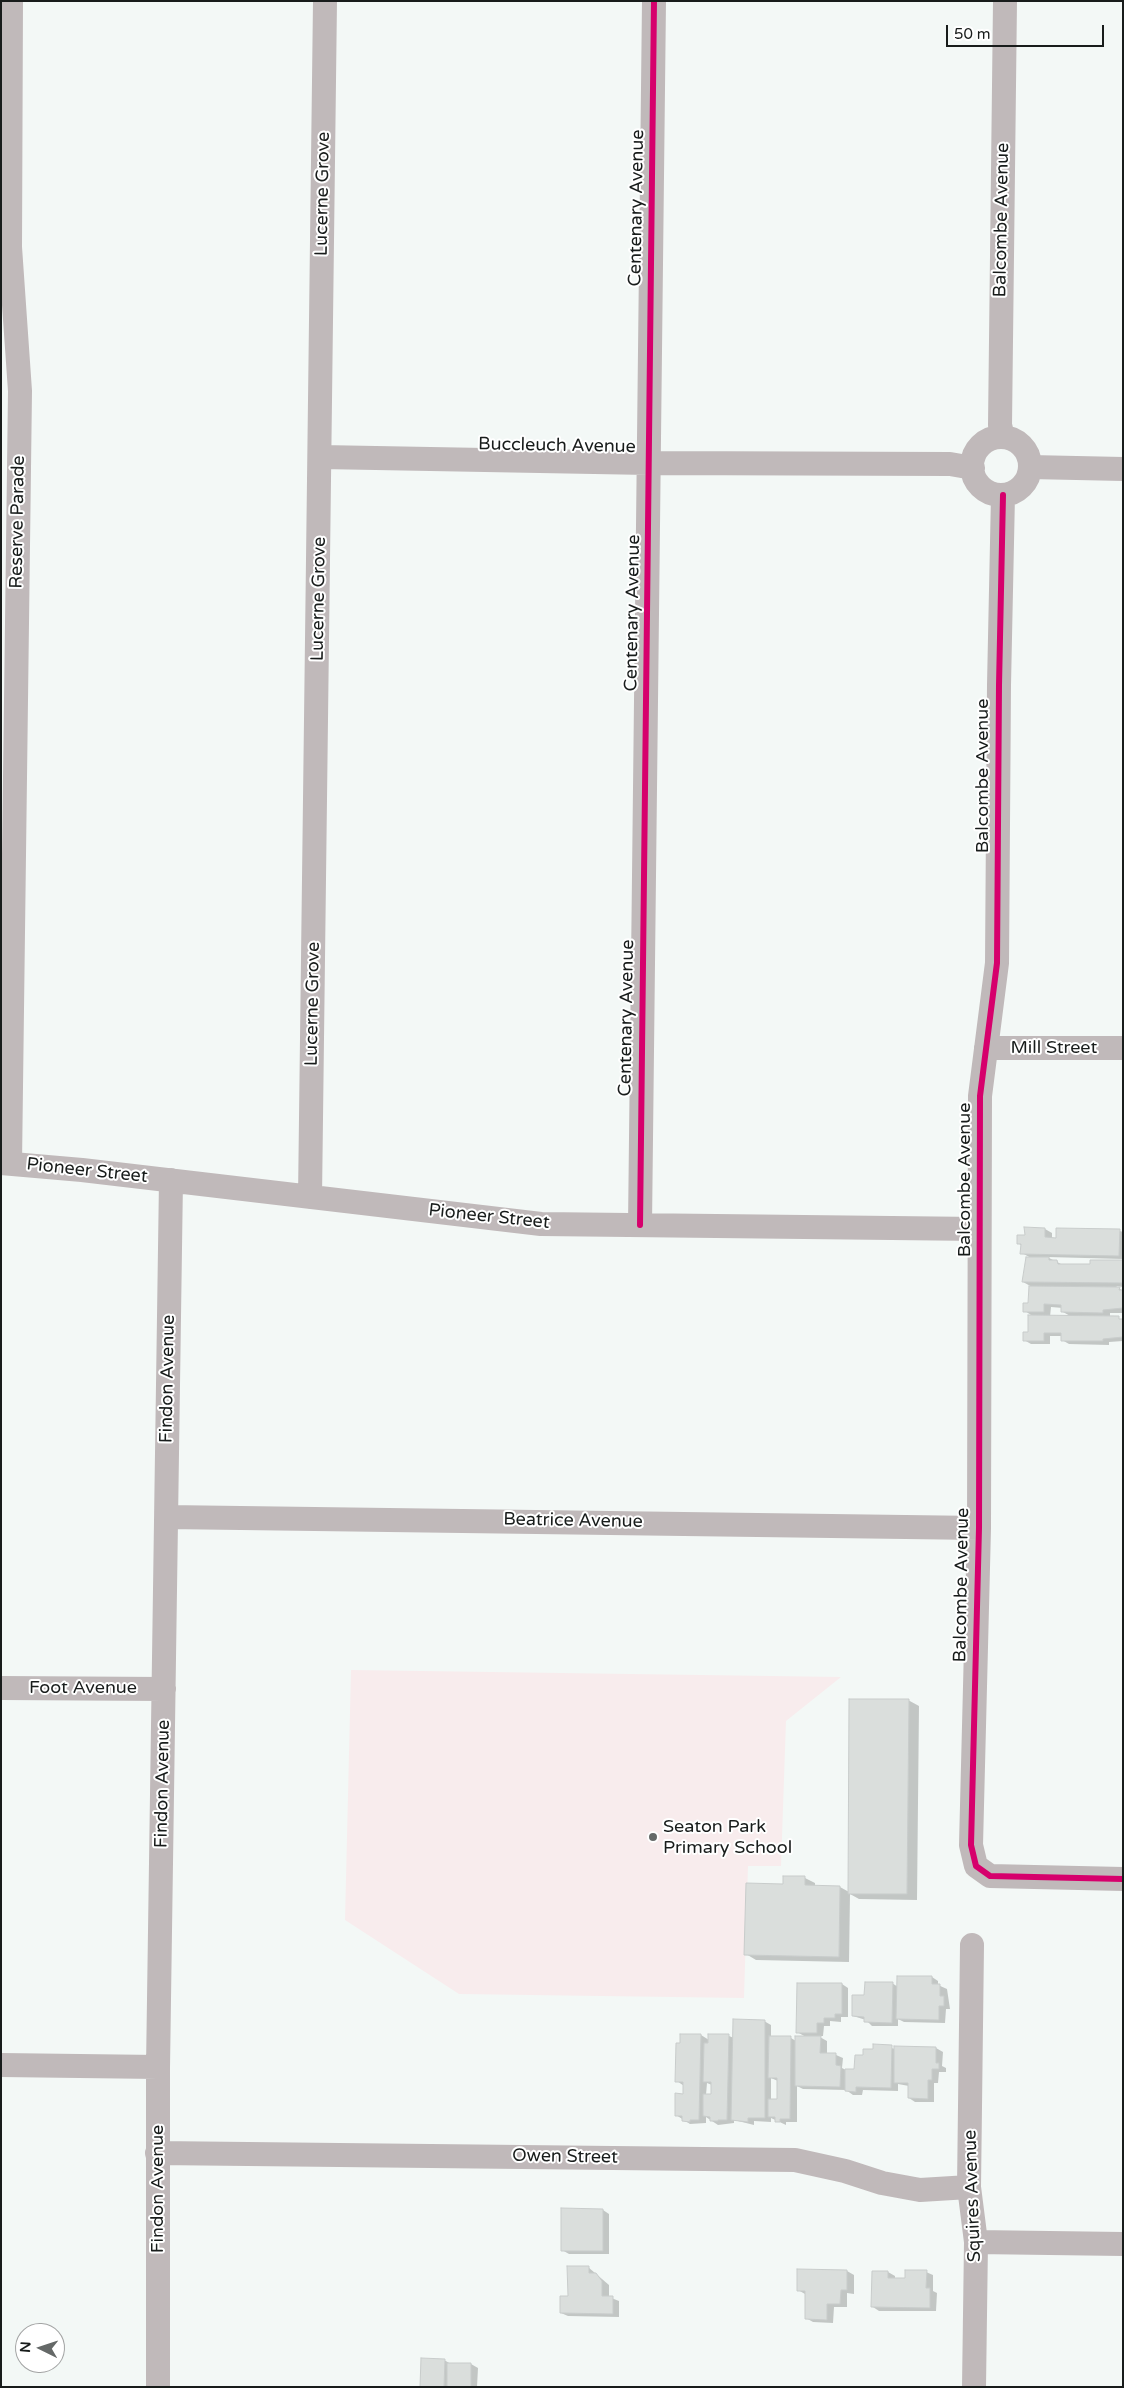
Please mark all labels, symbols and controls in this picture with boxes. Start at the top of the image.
scale bar [949,15,1106,47]
text: 50 m [954,25,991,43]
street label: Centenary Avenue [625,129,649,287]
street label: Lucerne Grove [311,132,335,256]
street label: Balcombe Avenue [990,142,1014,298]
street label: Buccleuch Avenue [478,434,636,458]
street label: Reserve Parade [6,455,30,589]
street label: Centenary Avenue [621,534,645,692]
street label: Lucerne Grove [307,537,331,661]
street label: Balcombe Avenue [972,699,994,853]
street label: Centenary Avenue [615,939,639,1097]
street label: Lucerne Grove [301,942,325,1066]
street label: Mill Street [1011,1037,1097,1059]
street label: Balcombe Avenue [954,1103,976,1257]
street label: Pioneer Street [25,1154,149,1188]
street label: Pioneer Street [427,1200,551,1234]
street label: Findon Avenue [156,1315,180,1443]
street label: Balcombe Avenue [950,1507,974,1663]
street label: Beatrice Avenue [503,1509,643,1533]
street label: Foot Avenue [29,1677,137,1699]
street label: Findon Avenue [151,1720,175,1848]
place label: Seaton Park Primary School [663,1816,792,1858]
marker: Seaton Park Primary School [647,1831,659,1843]
street label: Findon Avenue [147,2125,169,2253]
street label: Squires Avenue [960,2129,986,2263]
street label: Owen Street [512,2145,618,2169]
north arrow [15,2323,65,2373]
text: N [17,2341,34,2353]

